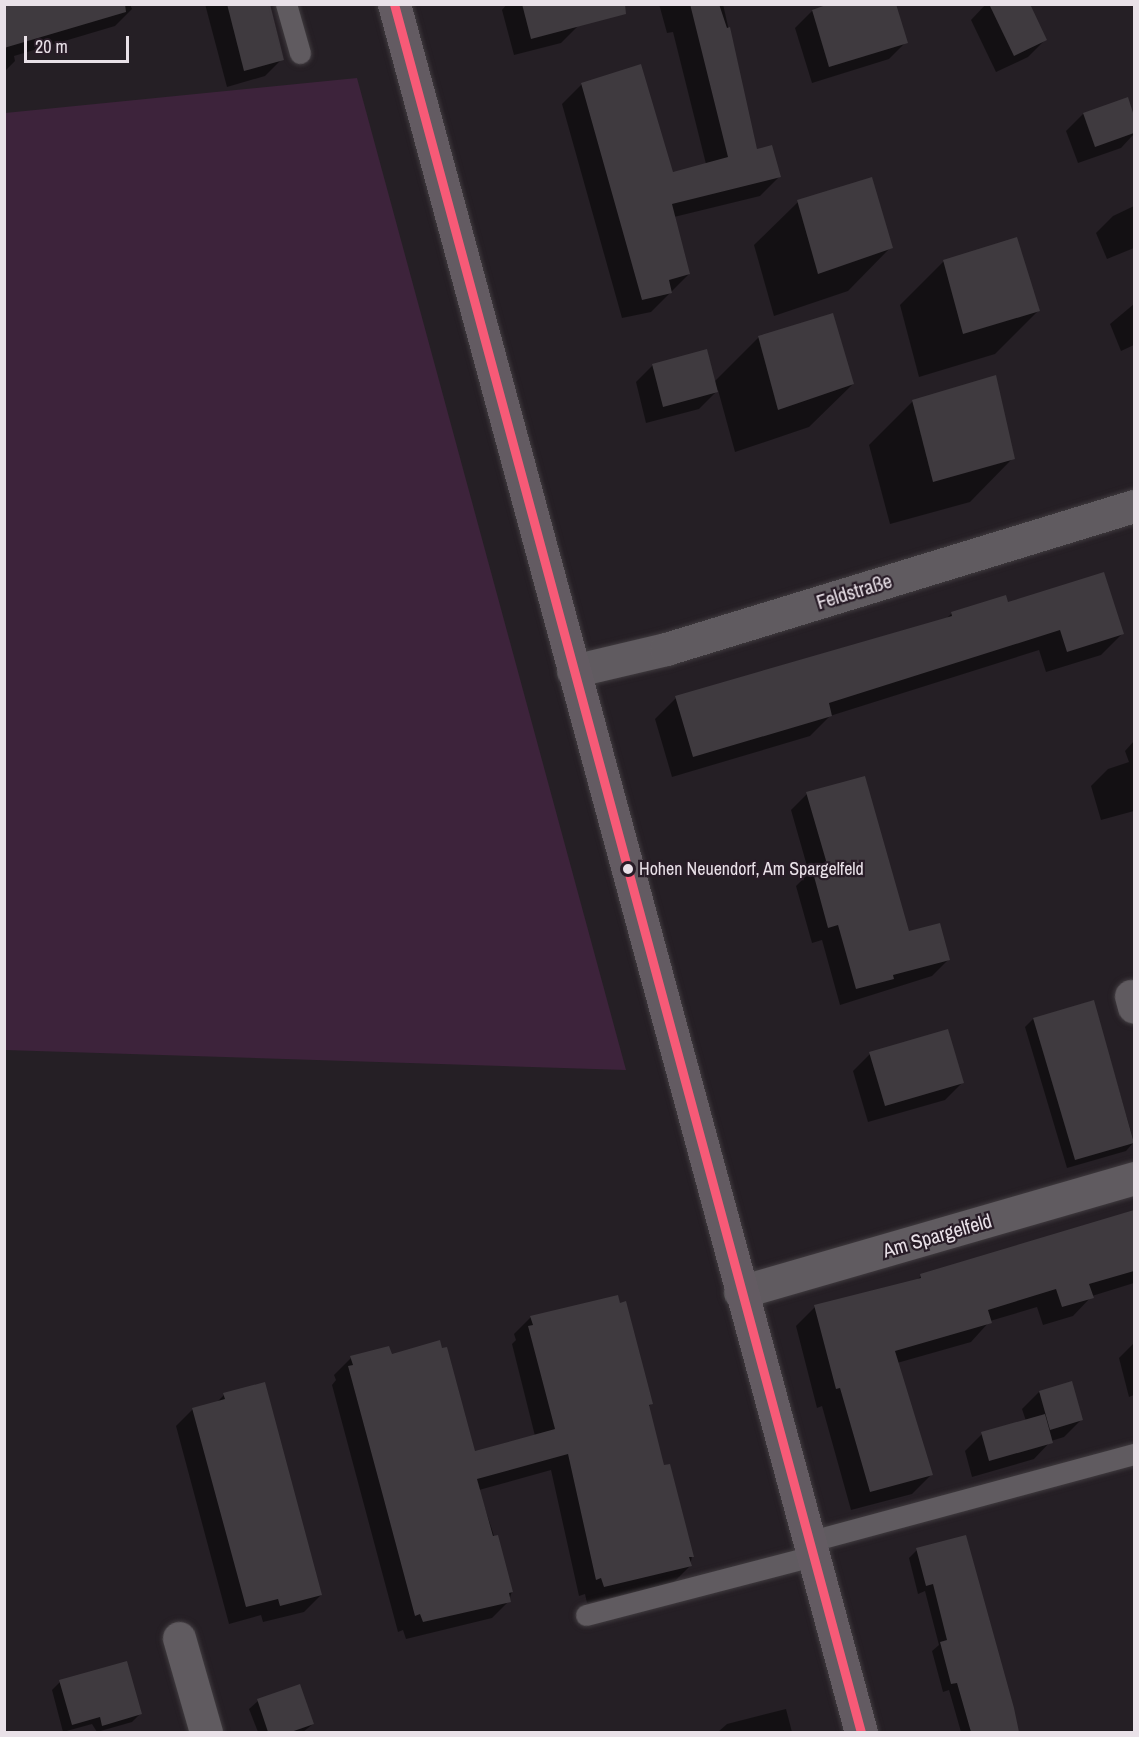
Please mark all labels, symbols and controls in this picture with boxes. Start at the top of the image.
scale bar [27,24,132,62]
text: 20 m [35,34,68,59]
street label: Feldstraße [813,568,895,614]
place label: Hohen Neuendorf, Am Spargelfeld [639,858,865,880]
marker: Hohen Neuendorf, Am Spargelfeld [622,863,634,875]
street label: Am Spargelfeld [880,1208,994,1262]

